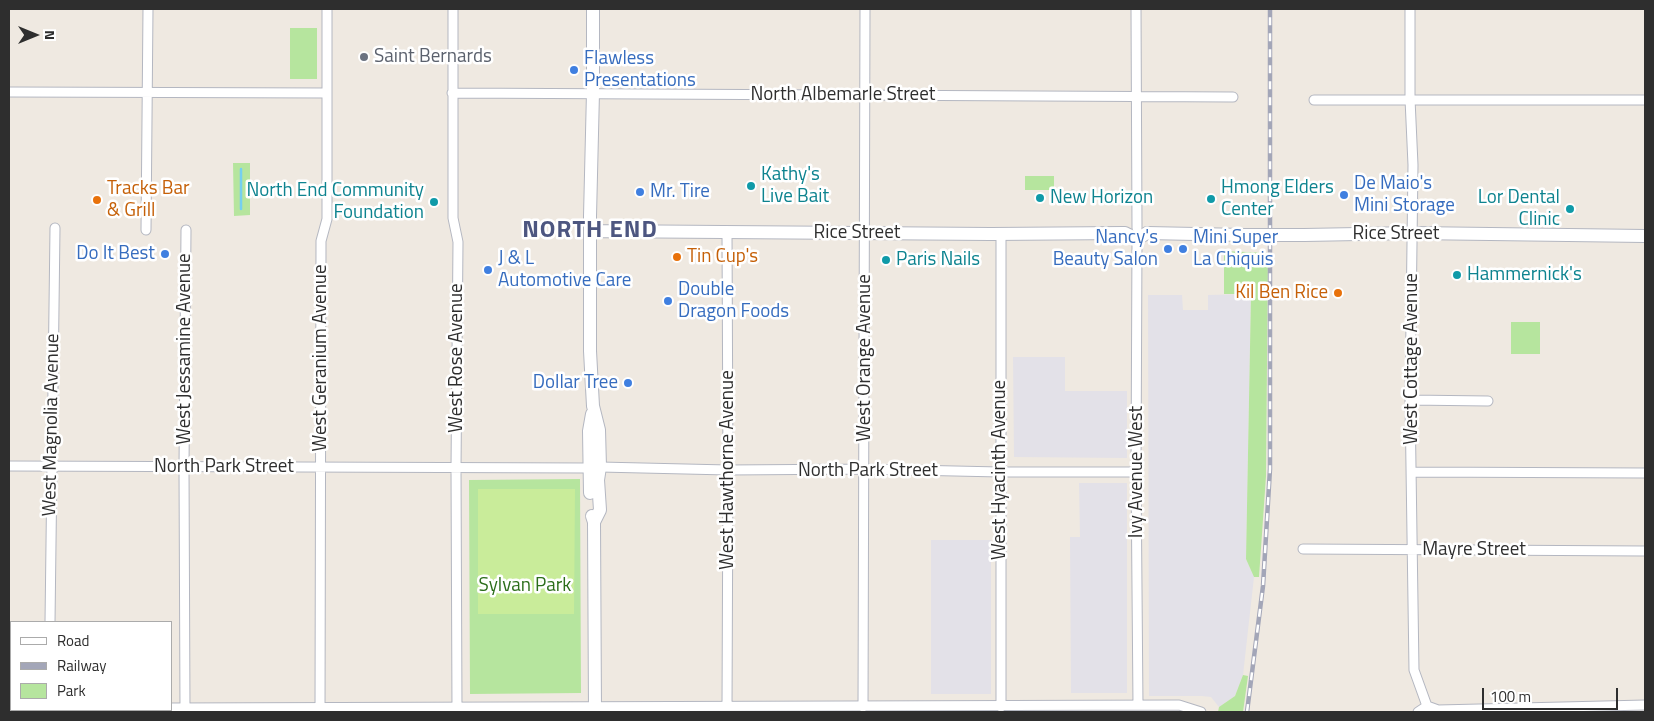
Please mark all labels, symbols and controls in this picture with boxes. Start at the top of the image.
north arrow [10,10,60,60]
text: N [40,30,61,40]
place label: Saint Bernards [374,46,492,68]
place label: Flawless Presentations [584,48,696,92]
marker: Saint Bernards [358,51,370,63]
marker: Flawless Presentations [568,64,580,76]
street label: North Albemarle Street [751,84,935,106]
place label: Kathy's Live Bait [761,164,829,208]
place label: De Maio's Mini Storage [1354,173,1455,217]
place label: Hmong Elders Center [1221,177,1334,221]
place label: Tracks Bar & Grill [107,178,190,222]
place label: North End Community Foundation [246,180,424,224]
marker: Kathy's Live Bait [745,180,757,192]
place label: Mr. Tire [650,181,710,203]
marker: Mr. Tire [634,186,646,198]
place label: New Horizon [1050,187,1153,209]
place label: Lor Dental Clinic [1478,187,1560,231]
marker: De Maio's Mini Storage [1338,189,1350,201]
marker: New Horizon [1034,192,1046,204]
marker: Hmong Elders Center [1205,193,1217,205]
marker: Tracks Bar & Grill [91,194,103,206]
marker: North End Community Foundation [428,196,440,208]
marker: Lor Dental Clinic [1564,203,1576,215]
district label: NORTH END [521,217,659,245]
street label: Rice Street [814,222,900,244]
street label: Rice Street [1353,223,1439,245]
place label: Nancy's Beauty Salon [1053,227,1158,271]
place label: Mini Super La Chiquis [1193,227,1278,271]
place label: Do It Best [76,243,155,265]
marker: Nancy's Beauty Salon [1162,243,1174,255]
marker: Mini Super La Chiquis [1177,243,1189,255]
place label: Tin Cup's [687,246,758,268]
marker: Do It Best [159,248,171,260]
place label: J & L Automotive Care [498,248,631,292]
place label: Paris Nails [896,249,980,271]
marker: Tin Cup's [671,251,683,263]
street label: West Jessamine Avenue [174,253,196,445]
marker: Paris Nails [880,254,892,266]
street label: West Geranium Avenue [310,264,332,452]
marker: J & L Automotive Care [482,264,494,276]
place label: Hammernick's [1467,264,1582,286]
marker: Hammernick's [1451,269,1463,281]
street label: West Cottage Avenue [1401,273,1423,445]
street label: West Orange Avenue [854,274,876,442]
place label: Double Dragon Foods [678,279,789,323]
place label: Kil Ben Rice [1235,282,1328,304]
street label: West Rose Avenue [446,283,468,433]
marker: Kil Ben Rice [1332,287,1344,299]
marker: Double Dragon Foods [662,295,674,307]
street label: West Magnolia Avenue [39,333,65,517]
street label: West Hawthorne Avenue [717,370,739,570]
place label: Dollar Tree [533,372,618,394]
marker: Dollar Tree [622,377,634,389]
street label: West Hyacinth Avenue [989,380,1011,560]
street label: Ivy Avenue West [1126,406,1148,538]
street label: North Park Street [154,456,294,478]
street label: North Park Street [798,460,938,482]
street label: Mayre Street [1422,539,1526,561]
park label: Sylvan Park [479,575,571,597]
legend [10,621,172,711]
text: Road [57,629,89,652]
text: Railway [57,654,107,677]
scale bar [1484,678,1620,710]
text: Park [57,679,86,702]
text: 100 m [1490,685,1531,708]

